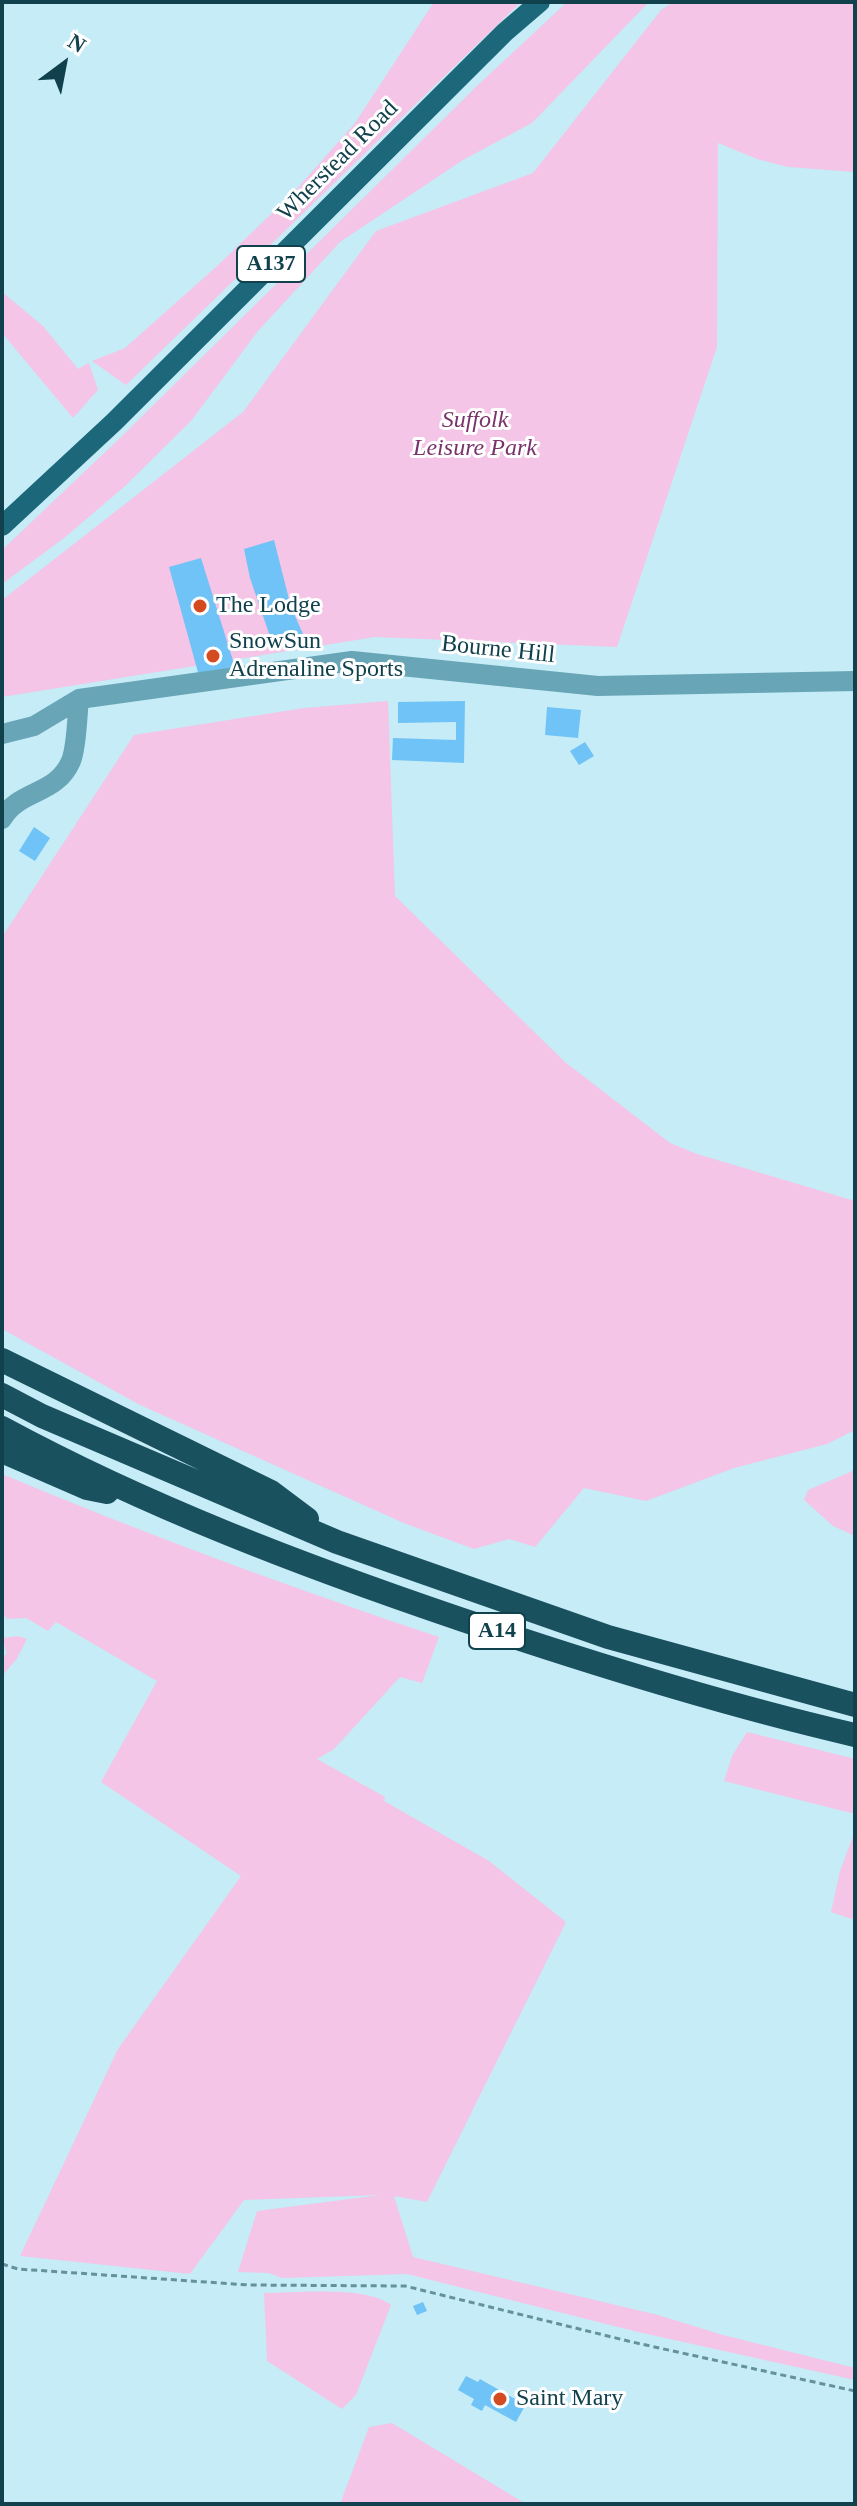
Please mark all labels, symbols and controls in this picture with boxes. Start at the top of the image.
north arrow [24,24,104,104]
text: N [64,28,90,58]
street label: Wherstead Road [272,95,404,227]
road number: A137 [237,246,305,282]
park label: Suffolk Leisure Park [413,407,537,463]
place label: The Lodge [216,592,321,620]
marker: The Lodge [191,597,209,615]
place label: SnowSun Adrenaline Sports [229,628,403,684]
street label: Bourne Hill [440,630,556,670]
marker: SnowSun Adrenaline Sports [204,647,222,665]
road number: A14 [469,1613,525,1649]
place label: Saint Mary [516,2385,623,2413]
marker: Saint Mary [491,2390,509,2408]

